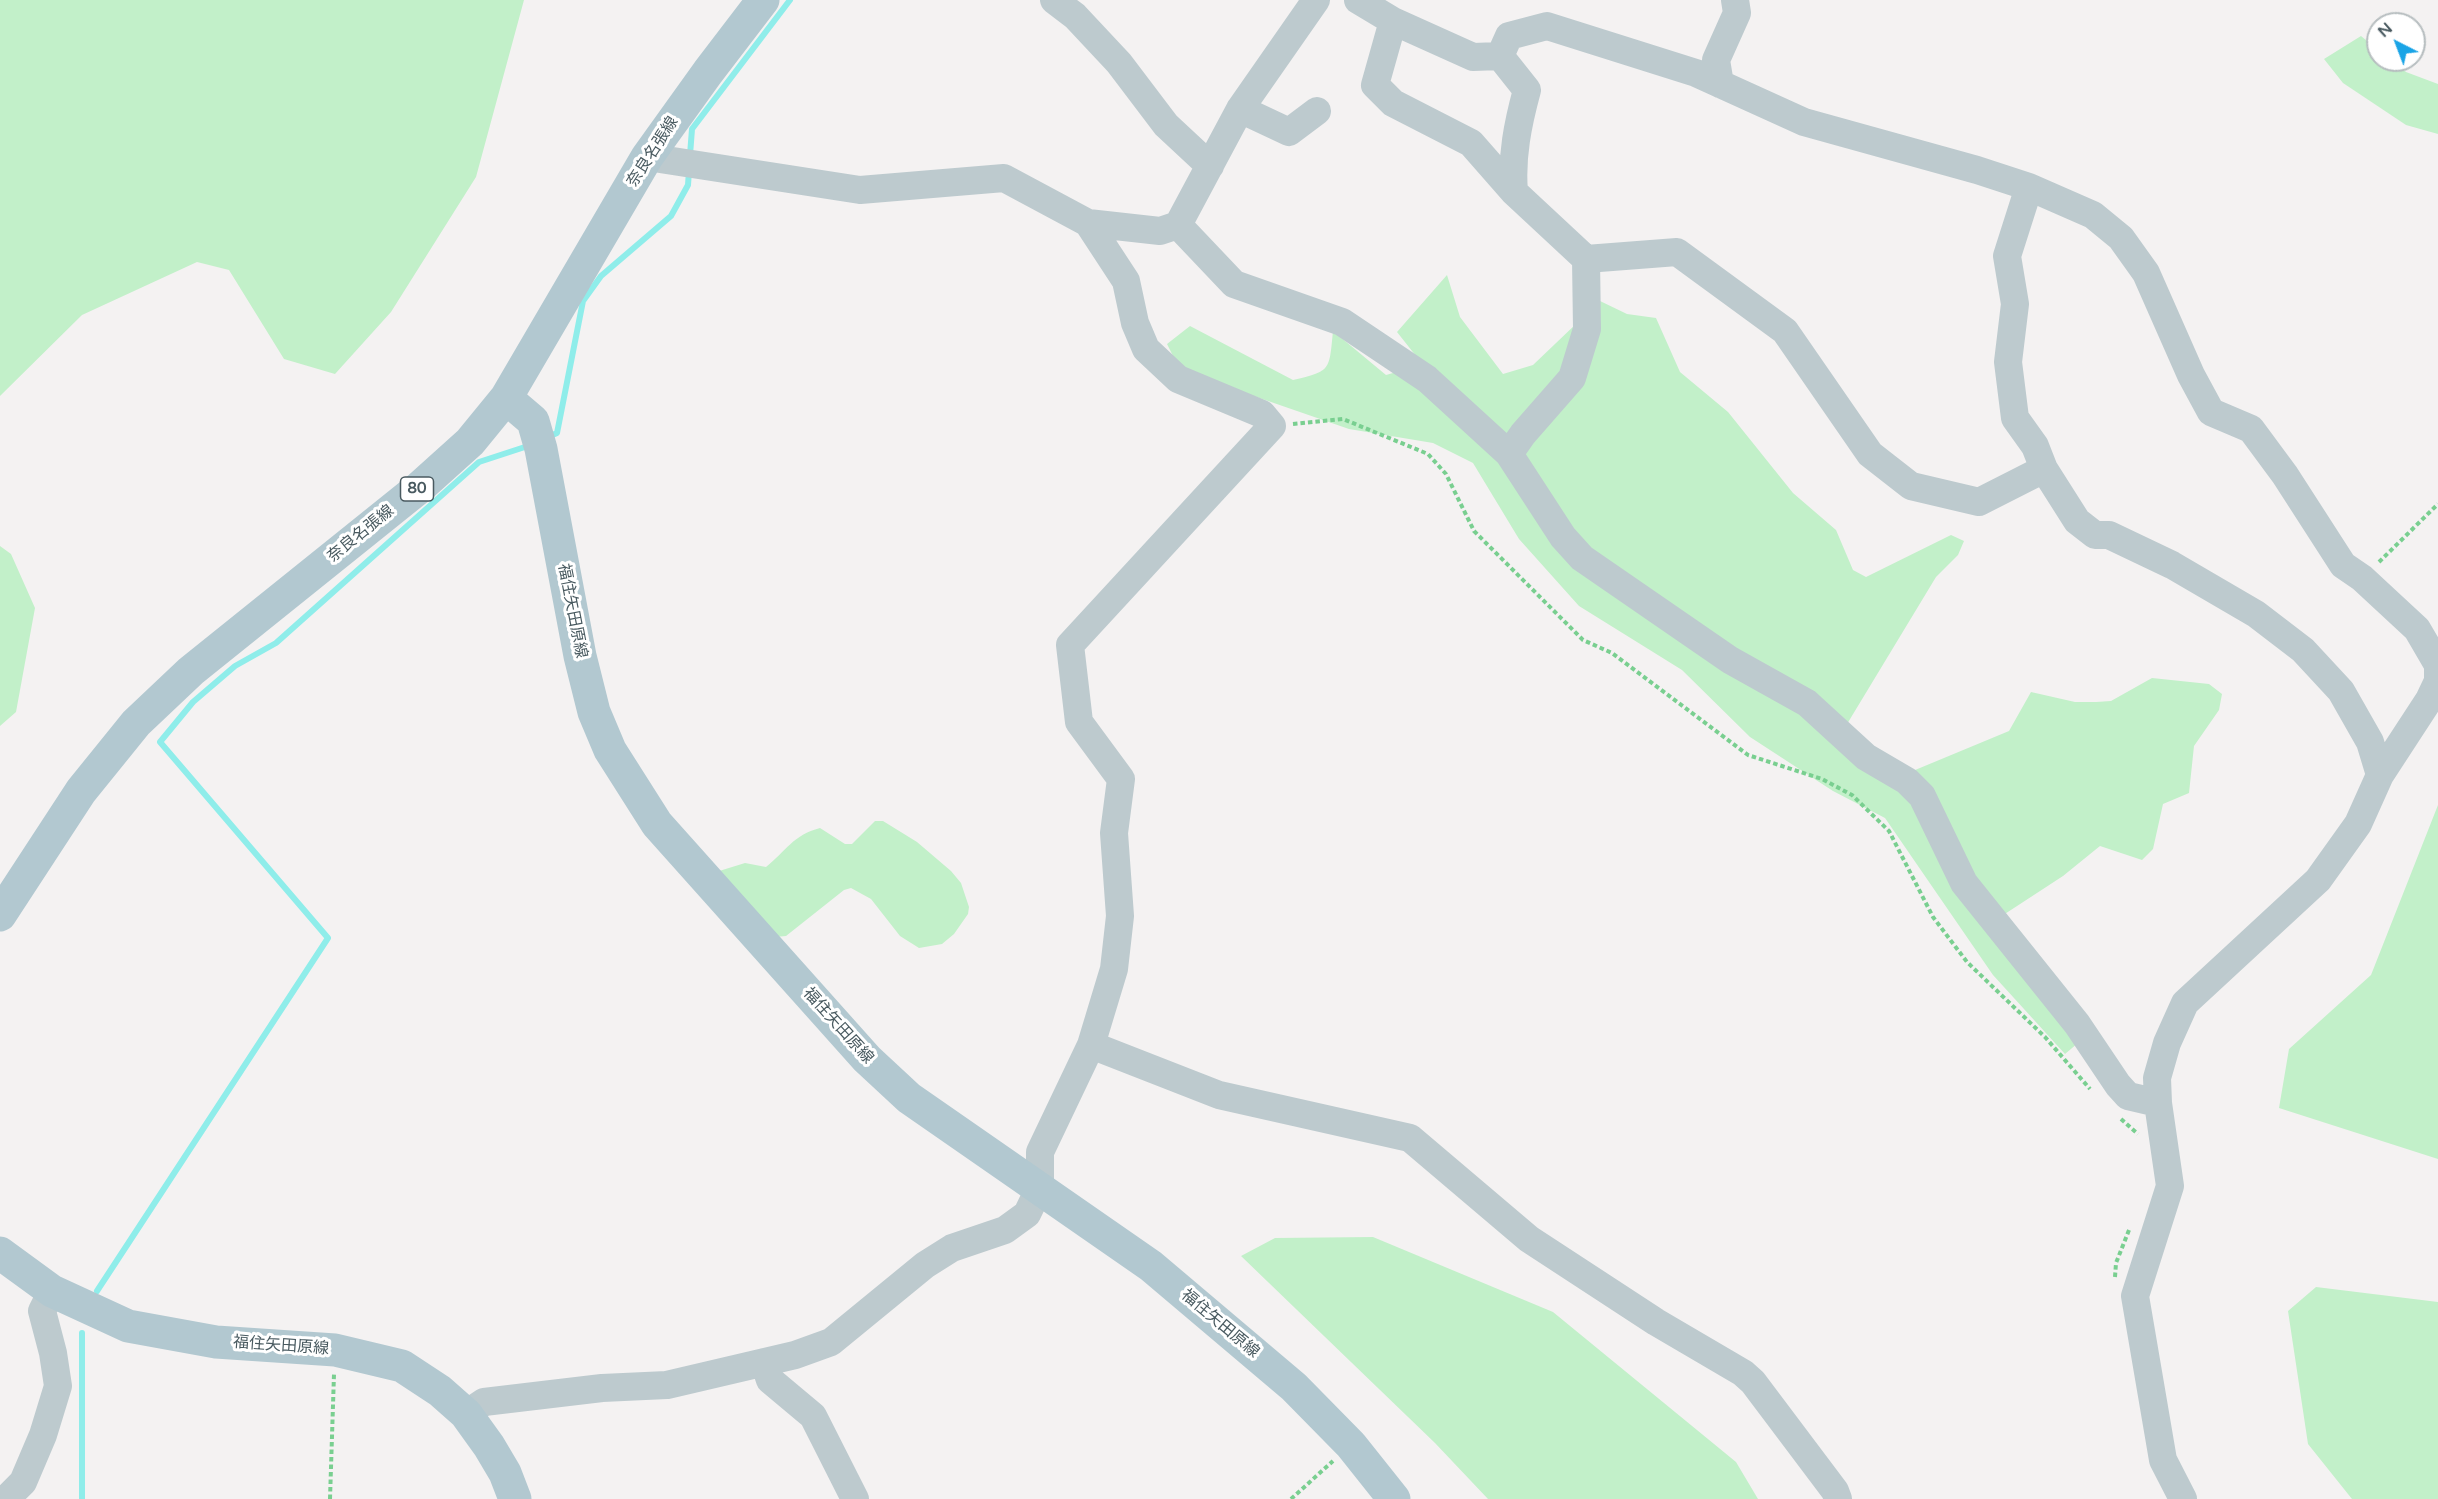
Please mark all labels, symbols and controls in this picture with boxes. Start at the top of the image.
north arrow [2366,12,2426,72]
text: N [2374,18,2397,42]
street label: 奈良名張線 [623,113,683,191]
road number: 80 [400,477,434,501]
street label: 奈良名張線 [324,501,398,567]
street label: 福住矢田原線 [553,562,591,660]
street label: 福住矢田原線 [799,984,877,1068]
street label: 福住矢田原線 [1177,1286,1263,1362]
street label: 福住矢田原線 [232,1333,330,1359]

